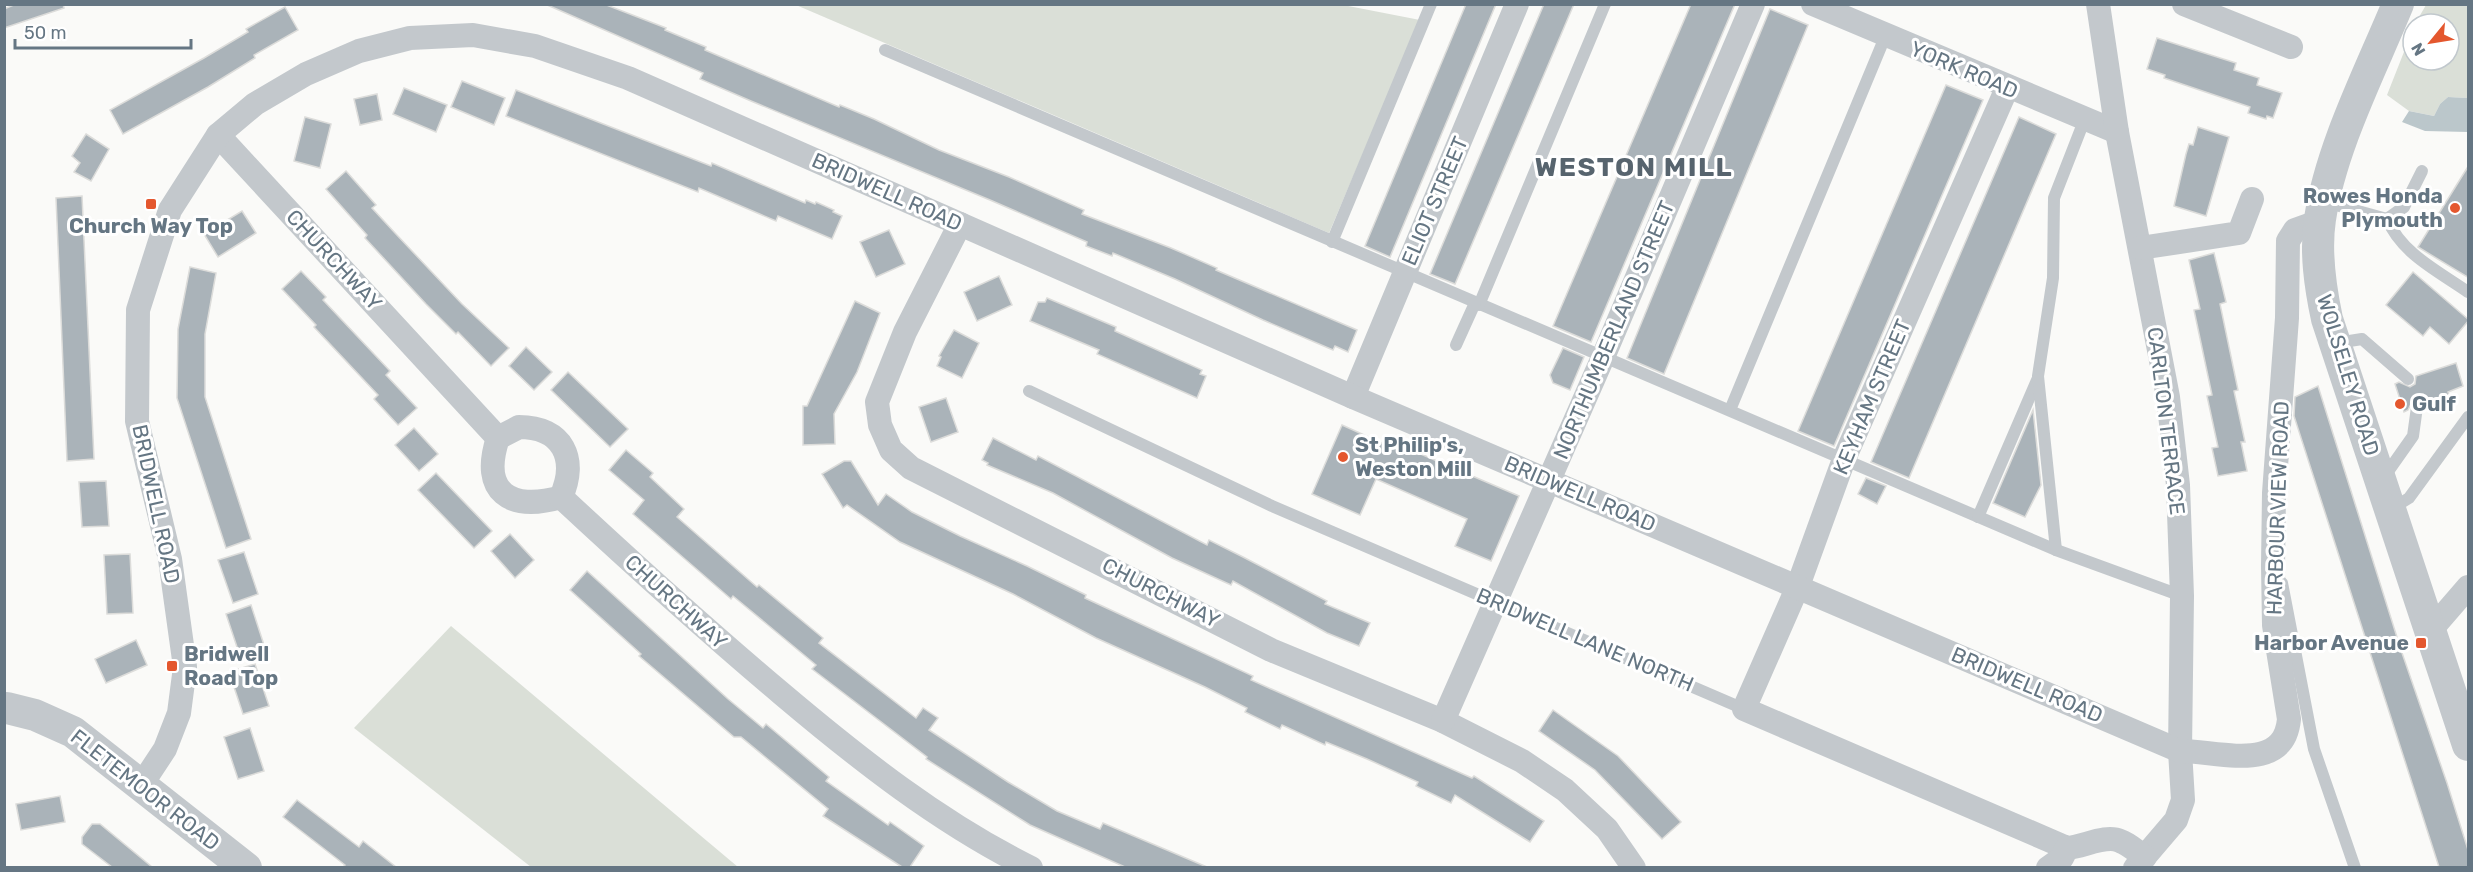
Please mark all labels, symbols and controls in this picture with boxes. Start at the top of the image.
scale bar [15,12,190,50]
north arrow [2401,12,2461,72]
text: 50 m [24,22,67,44]
street label: YORK ROAD [1907,36,2022,103]
text: N [2407,40,2430,59]
street label: ELIOT STREET [1396,133,1473,269]
street label: BRIDWELL ROAD [808,147,966,236]
district label: WESTON MILL [1535,151,1733,183]
place label: Rowes Honda Plymouth [2303,183,2443,232]
marker: Church Way Top [144,197,158,211]
street label: NORTHUMBERLAND STREET [1548,197,1679,463]
marker: Rowes Honda Plymouth [2448,201,2462,215]
street label: CHURCHWAY [281,204,387,315]
place label: Church Way Top [69,213,233,238]
street label: WOLSELEY ROAD [2312,291,2385,459]
street label: KEYHAM STREET [1828,315,1916,478]
street label: CARLTON TERRACE [2143,326,2190,516]
place label: Gulf [2412,391,2457,416]
marker: Gulf [2393,397,2407,411]
street label: HARBOUR VIEW ROAD [2261,401,2294,615]
street label: BRIDWELL ROAD [127,422,186,586]
place label: St Philip's, Weston Mill [1355,432,1472,481]
marker: St Philip's, Weston Mill [1336,450,1350,464]
street label: BRIDWELL ROAD [1501,450,1660,537]
street label: CHURCHWAY [620,549,733,654]
street label: CHURCHWAY [1098,552,1224,633]
street label: BRIDWELL LANE NORTH [1473,582,1698,697]
place label: Harbor Avenue [2254,630,2409,655]
marker: Harbor Avenue [2414,636,2428,650]
place label: Bridwell Road Top [184,641,278,690]
street label: BRIDWELL ROAD [1948,641,2107,728]
marker: Bridwell Road Top [165,659,179,673]
street label: FLETEMOOR ROAD [66,724,225,855]

